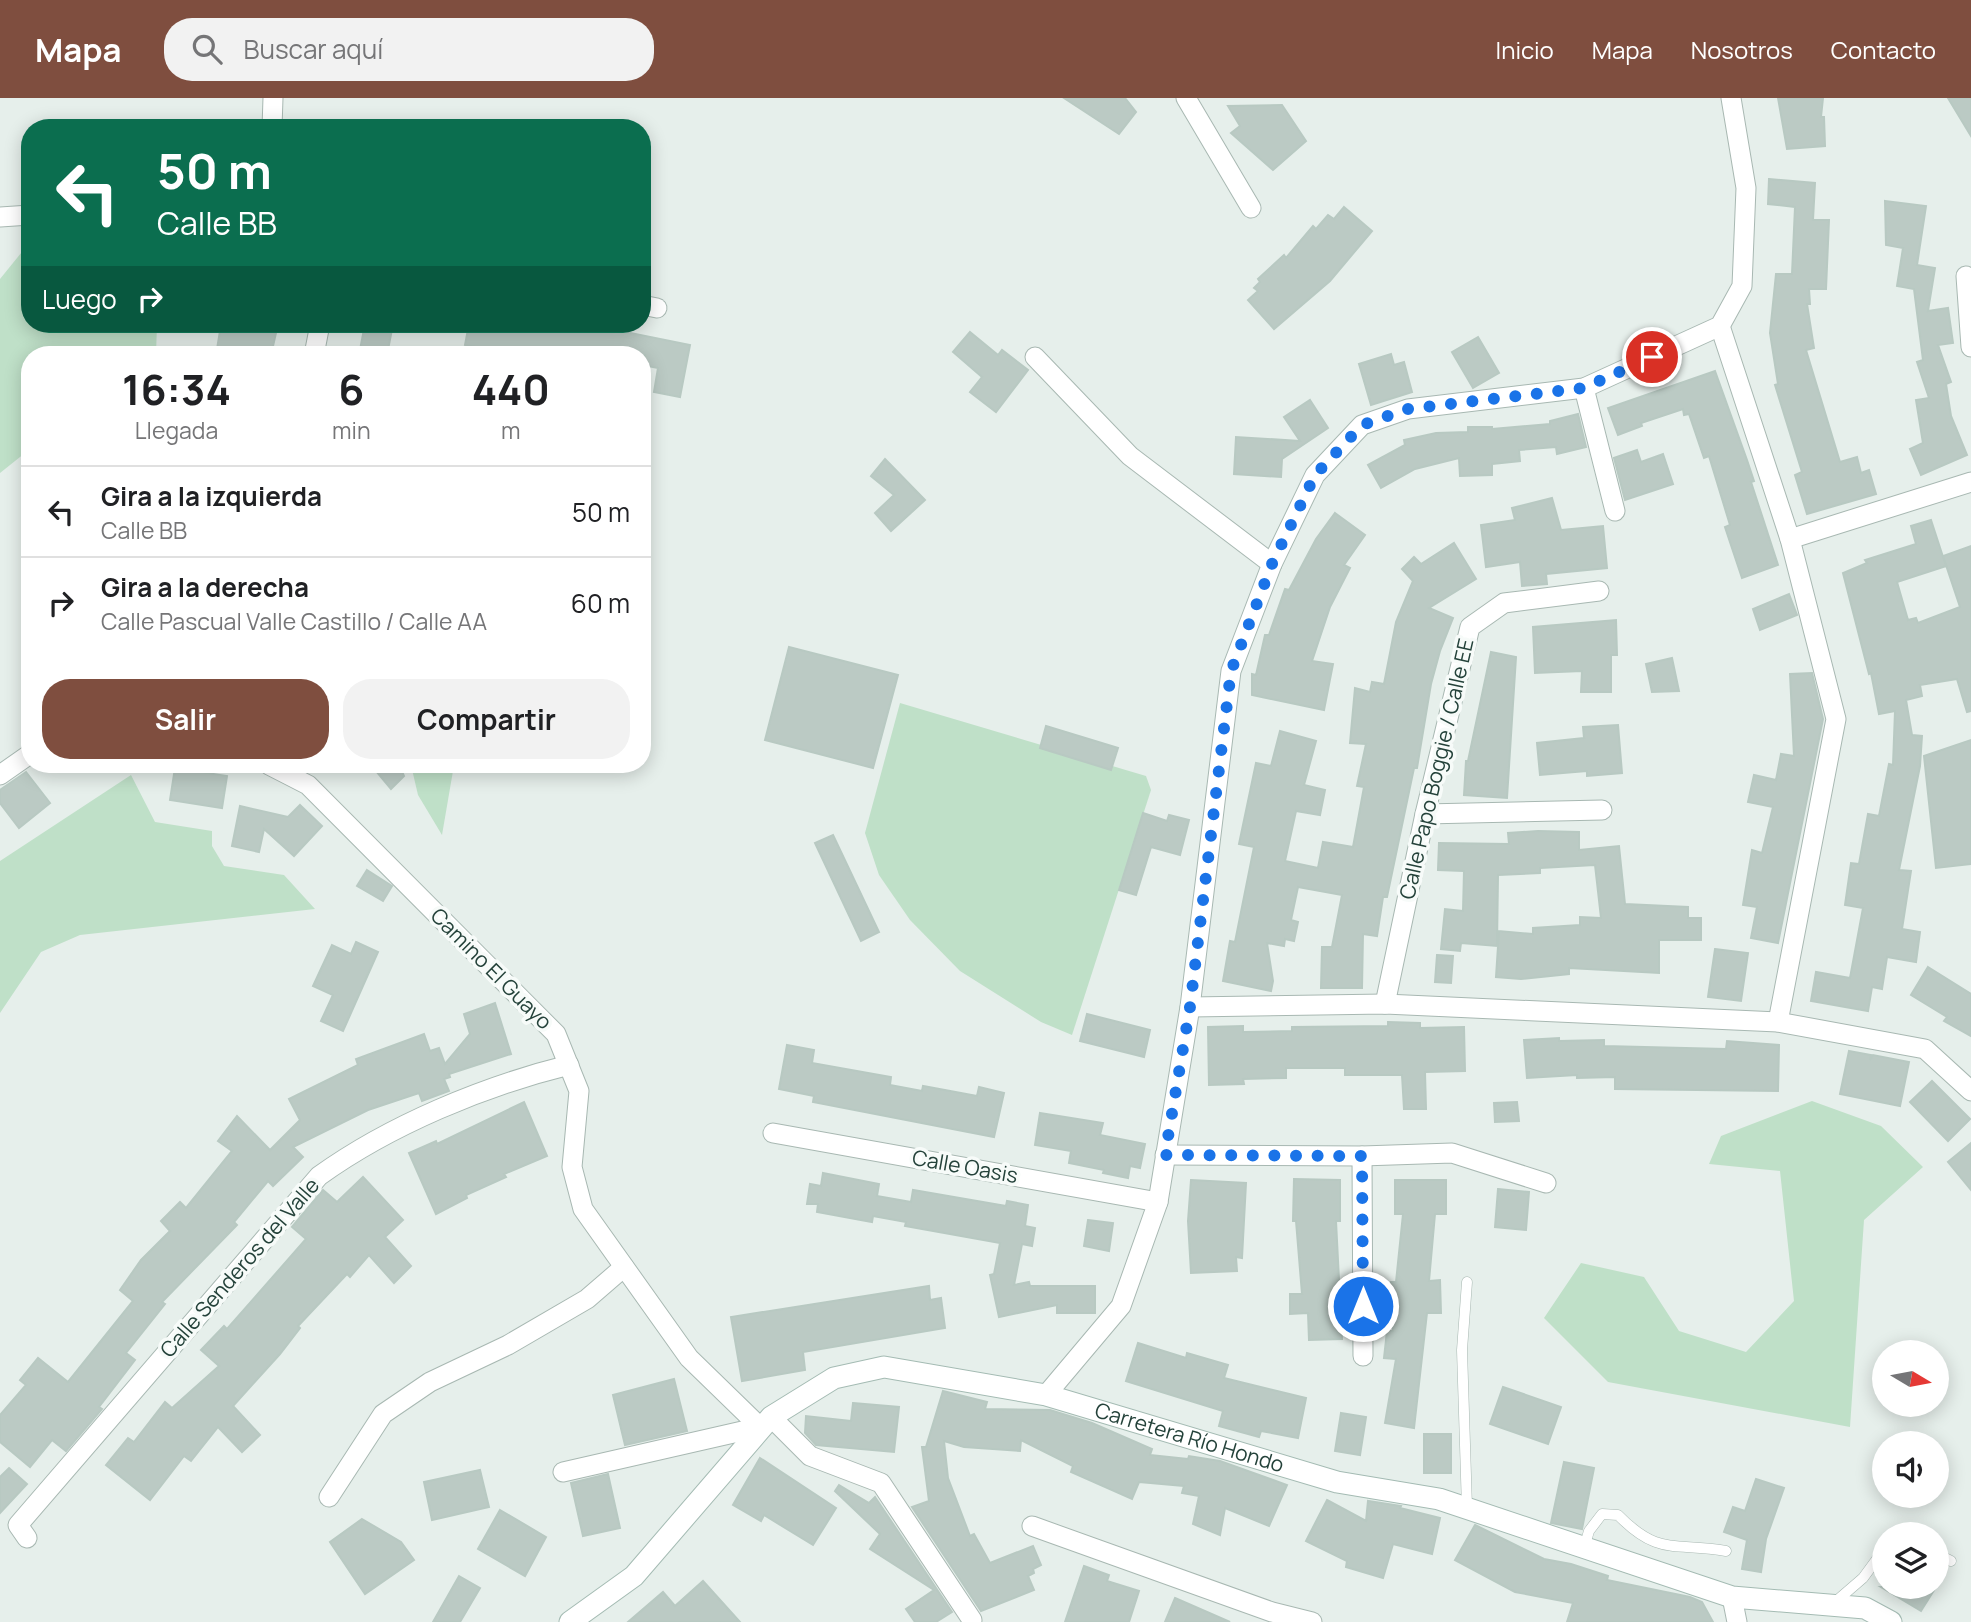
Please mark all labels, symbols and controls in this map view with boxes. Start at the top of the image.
search box [164,18,654,81]
text: Mapa [35,27,122,72]
icon: search [188,30,226,68]
text: Buscar aquí [244,31,383,67]
text: Inicio [1496,33,1554,66]
text: Mapa [1592,33,1653,66]
text: Nosotros [1691,33,1793,66]
text: Contacto [1831,33,1936,66]
text: 50 m [157,137,272,204]
icon: left [42,147,133,238]
text: Calle BB [157,201,277,245]
icon: right [131,280,169,318]
text: Luego [42,281,117,317]
pin [1622,327,1682,387]
icon: arrive [1633,338,1671,376]
text: 16:34 [122,360,231,418]
text: 6 [338,360,364,418]
text: 440 [472,360,550,418]
text: Llegada [135,414,218,446]
text: min [332,414,371,446]
text: m [501,414,521,446]
text: Gira a la izquierda [101,478,322,514]
icon: left [42,493,80,531]
text: 50 m [572,494,630,530]
text: Calle BB [101,514,187,546]
text: Gira a la derecha [101,569,309,605]
icon: right [42,584,80,622]
text: 60 m [571,585,630,621]
text: Calle Pascual Valle Castillo / Calle AA [101,605,487,637]
street label: Calle Papo Boggie / Calle EE [1392,636,1480,902]
button: Salir [42,679,329,759]
button: Compartir [343,679,630,759]
street label: Camino El Guayo [425,902,558,1035]
street label: Calle Oasis [910,1143,1020,1189]
street label: Calle Senderos del Valle [153,1172,325,1363]
position arrow [1326,1269,1400,1343]
north arrow [1872,1340,1950,1418]
map controls [1872,1340,1949,1599]
street label: Carretera Río Hondo [1092,1395,1288,1478]
button: sound [1872,1431,1949,1508]
button: layers [1872,1522,1949,1599]

